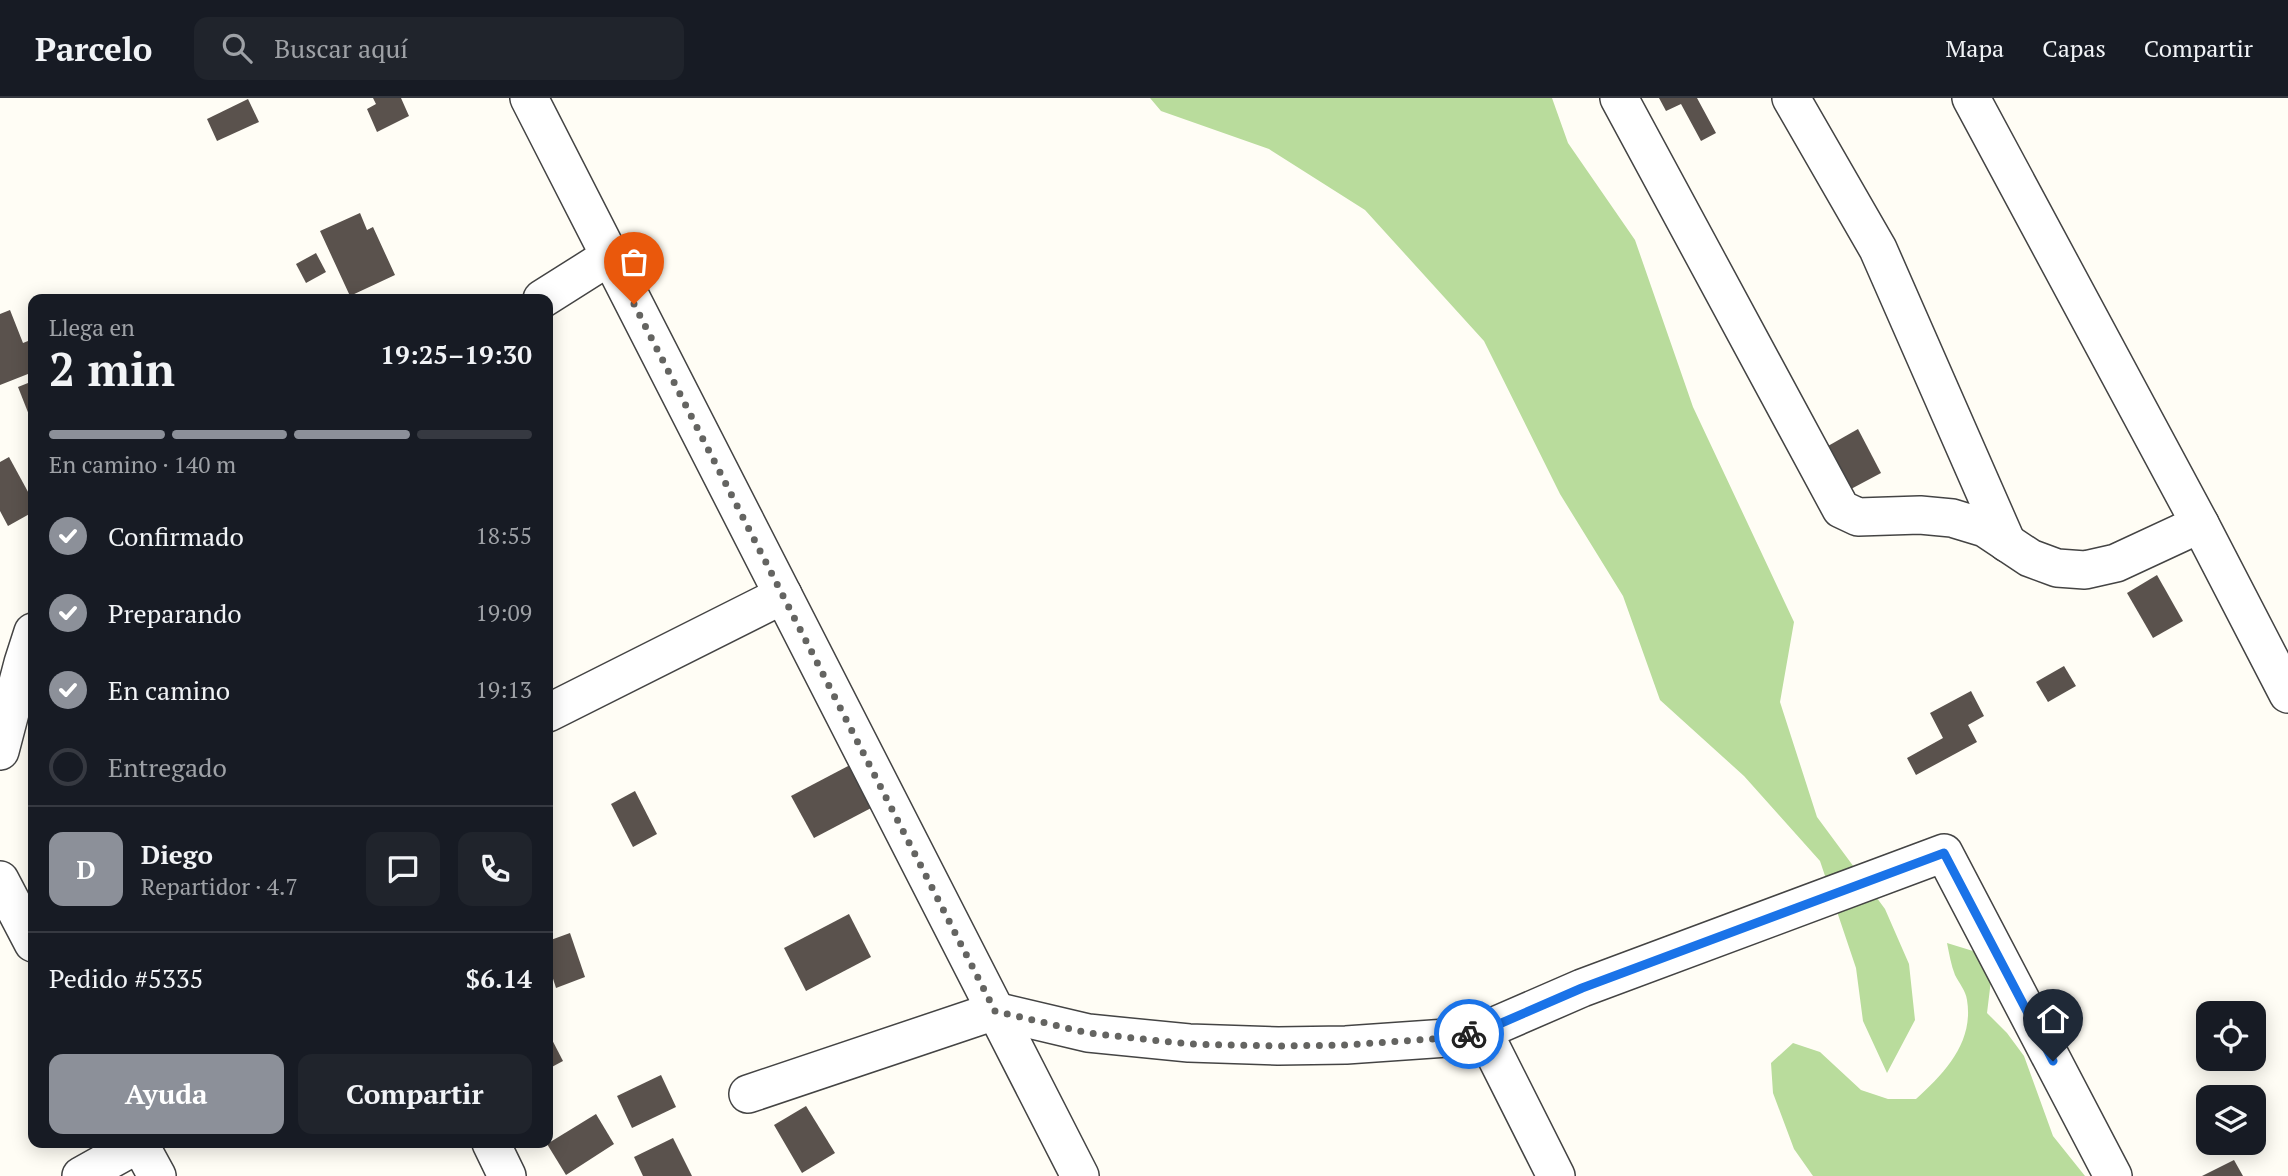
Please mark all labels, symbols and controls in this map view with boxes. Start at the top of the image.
search box [194,17,684,80]
text: Parcelo [35,27,152,70]
icon: search [218,29,256,67]
text: Buscar aquí [274,31,408,65]
text: Mapa [1946,32,2004,64]
text: Capas [2042,32,2106,64]
text: Compartir [2144,32,2253,64]
pin [604,232,664,304]
icon: bag [615,243,653,281]
text: Llega en [49,312,135,343]
text: 19:25–19:30 [380,337,532,371]
text: 2 min [49,338,175,399]
text: En camino · 140 m [49,449,236,480]
icon: check [49,517,87,555]
text: Confirmado [108,519,244,553]
text: 18:55 [475,520,532,551]
icon: check [49,594,87,632]
text: Preparando [108,596,242,630]
text: 19:09 [475,597,532,628]
icon: check [49,671,87,709]
text: En camino [108,673,230,707]
text: 19:13 [475,674,532,705]
text: Entregado [108,750,227,784]
button: chat [366,832,440,906]
button: phone [458,832,532,906]
text: Diego [141,837,213,871]
text: D [76,852,96,886]
text: Repartidor · 4.7 [141,871,298,902]
text: Pedido #5335 [49,961,203,995]
text: $6.14 [466,961,532,995]
pin [2023,989,2083,1061]
courier [1434,999,1504,1069]
icon: home [2034,1000,2072,1038]
map controls [2196,1001,2266,1155]
button: locate [2196,1001,2266,1071]
icon: bike [1450,1015,1488,1053]
button: Ayuda [49,1054,284,1134]
button: Compartir [298,1054,532,1134]
button: layers [2196,1085,2266,1155]

